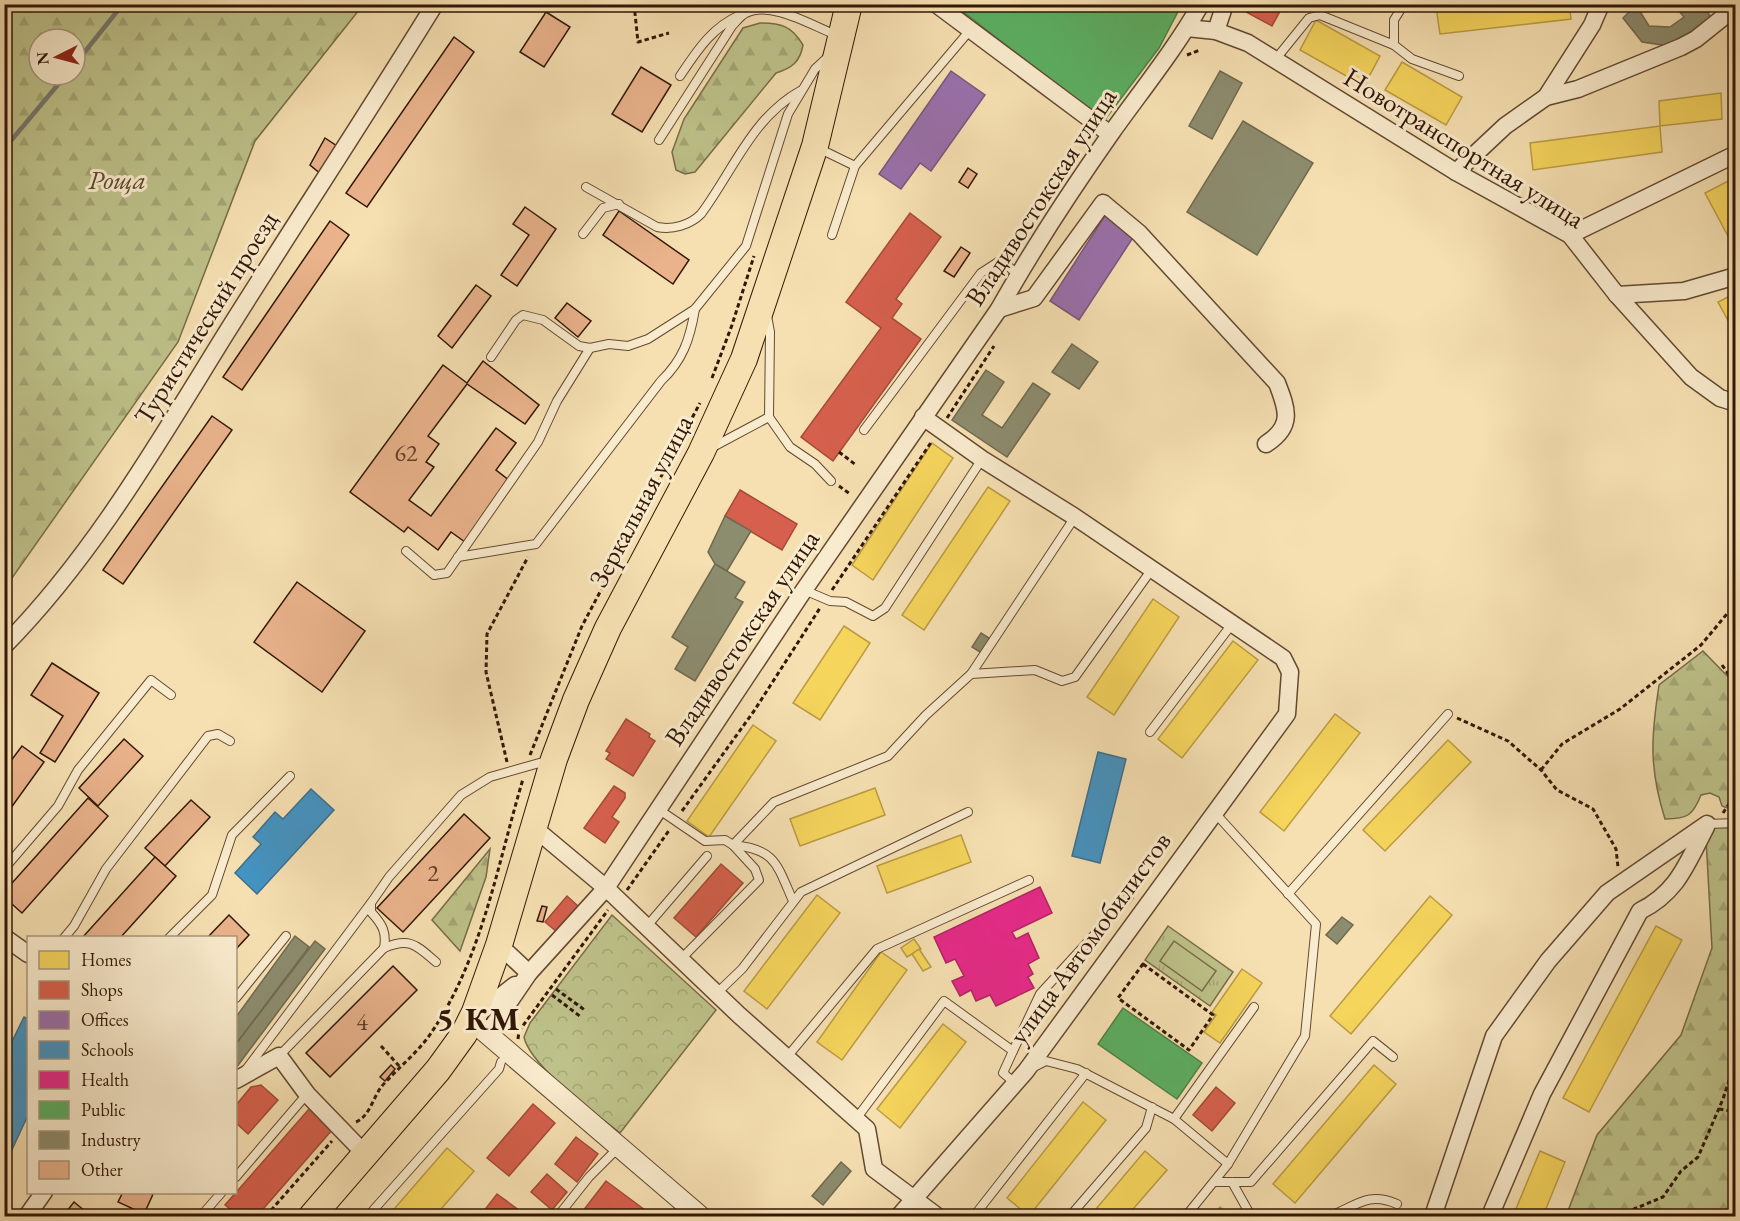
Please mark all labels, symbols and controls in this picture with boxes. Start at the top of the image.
north arrow [27,27,87,87]
text: N [31,51,54,66]
street label: Новотранспортная улица [1337,59,1591,236]
street label: Владивостокская улица [957,81,1124,312]
park label: Роща [88,162,146,197]
street label: Туристический проезд [126,204,285,431]
street label: Зеркальная улица [580,408,701,593]
house number: 62 [394,437,418,468]
street label: Владивостокская улица [656,523,827,752]
street label: улица Автомобилистов [1001,825,1178,1051]
house number: 2 [427,857,439,888]
legend [27,936,237,1194]
text: Homes [81,948,132,971]
text: Shops [81,978,123,1001]
district label: 5 КМ [437,997,521,1040]
house number: 4 [356,1006,368,1037]
text: Offices [81,1008,129,1031]
text: Schools [81,1038,134,1061]
text: Health [81,1068,129,1091]
text: Public [81,1098,125,1121]
text: Industry [81,1128,141,1151]
text: Other [81,1158,123,1181]

